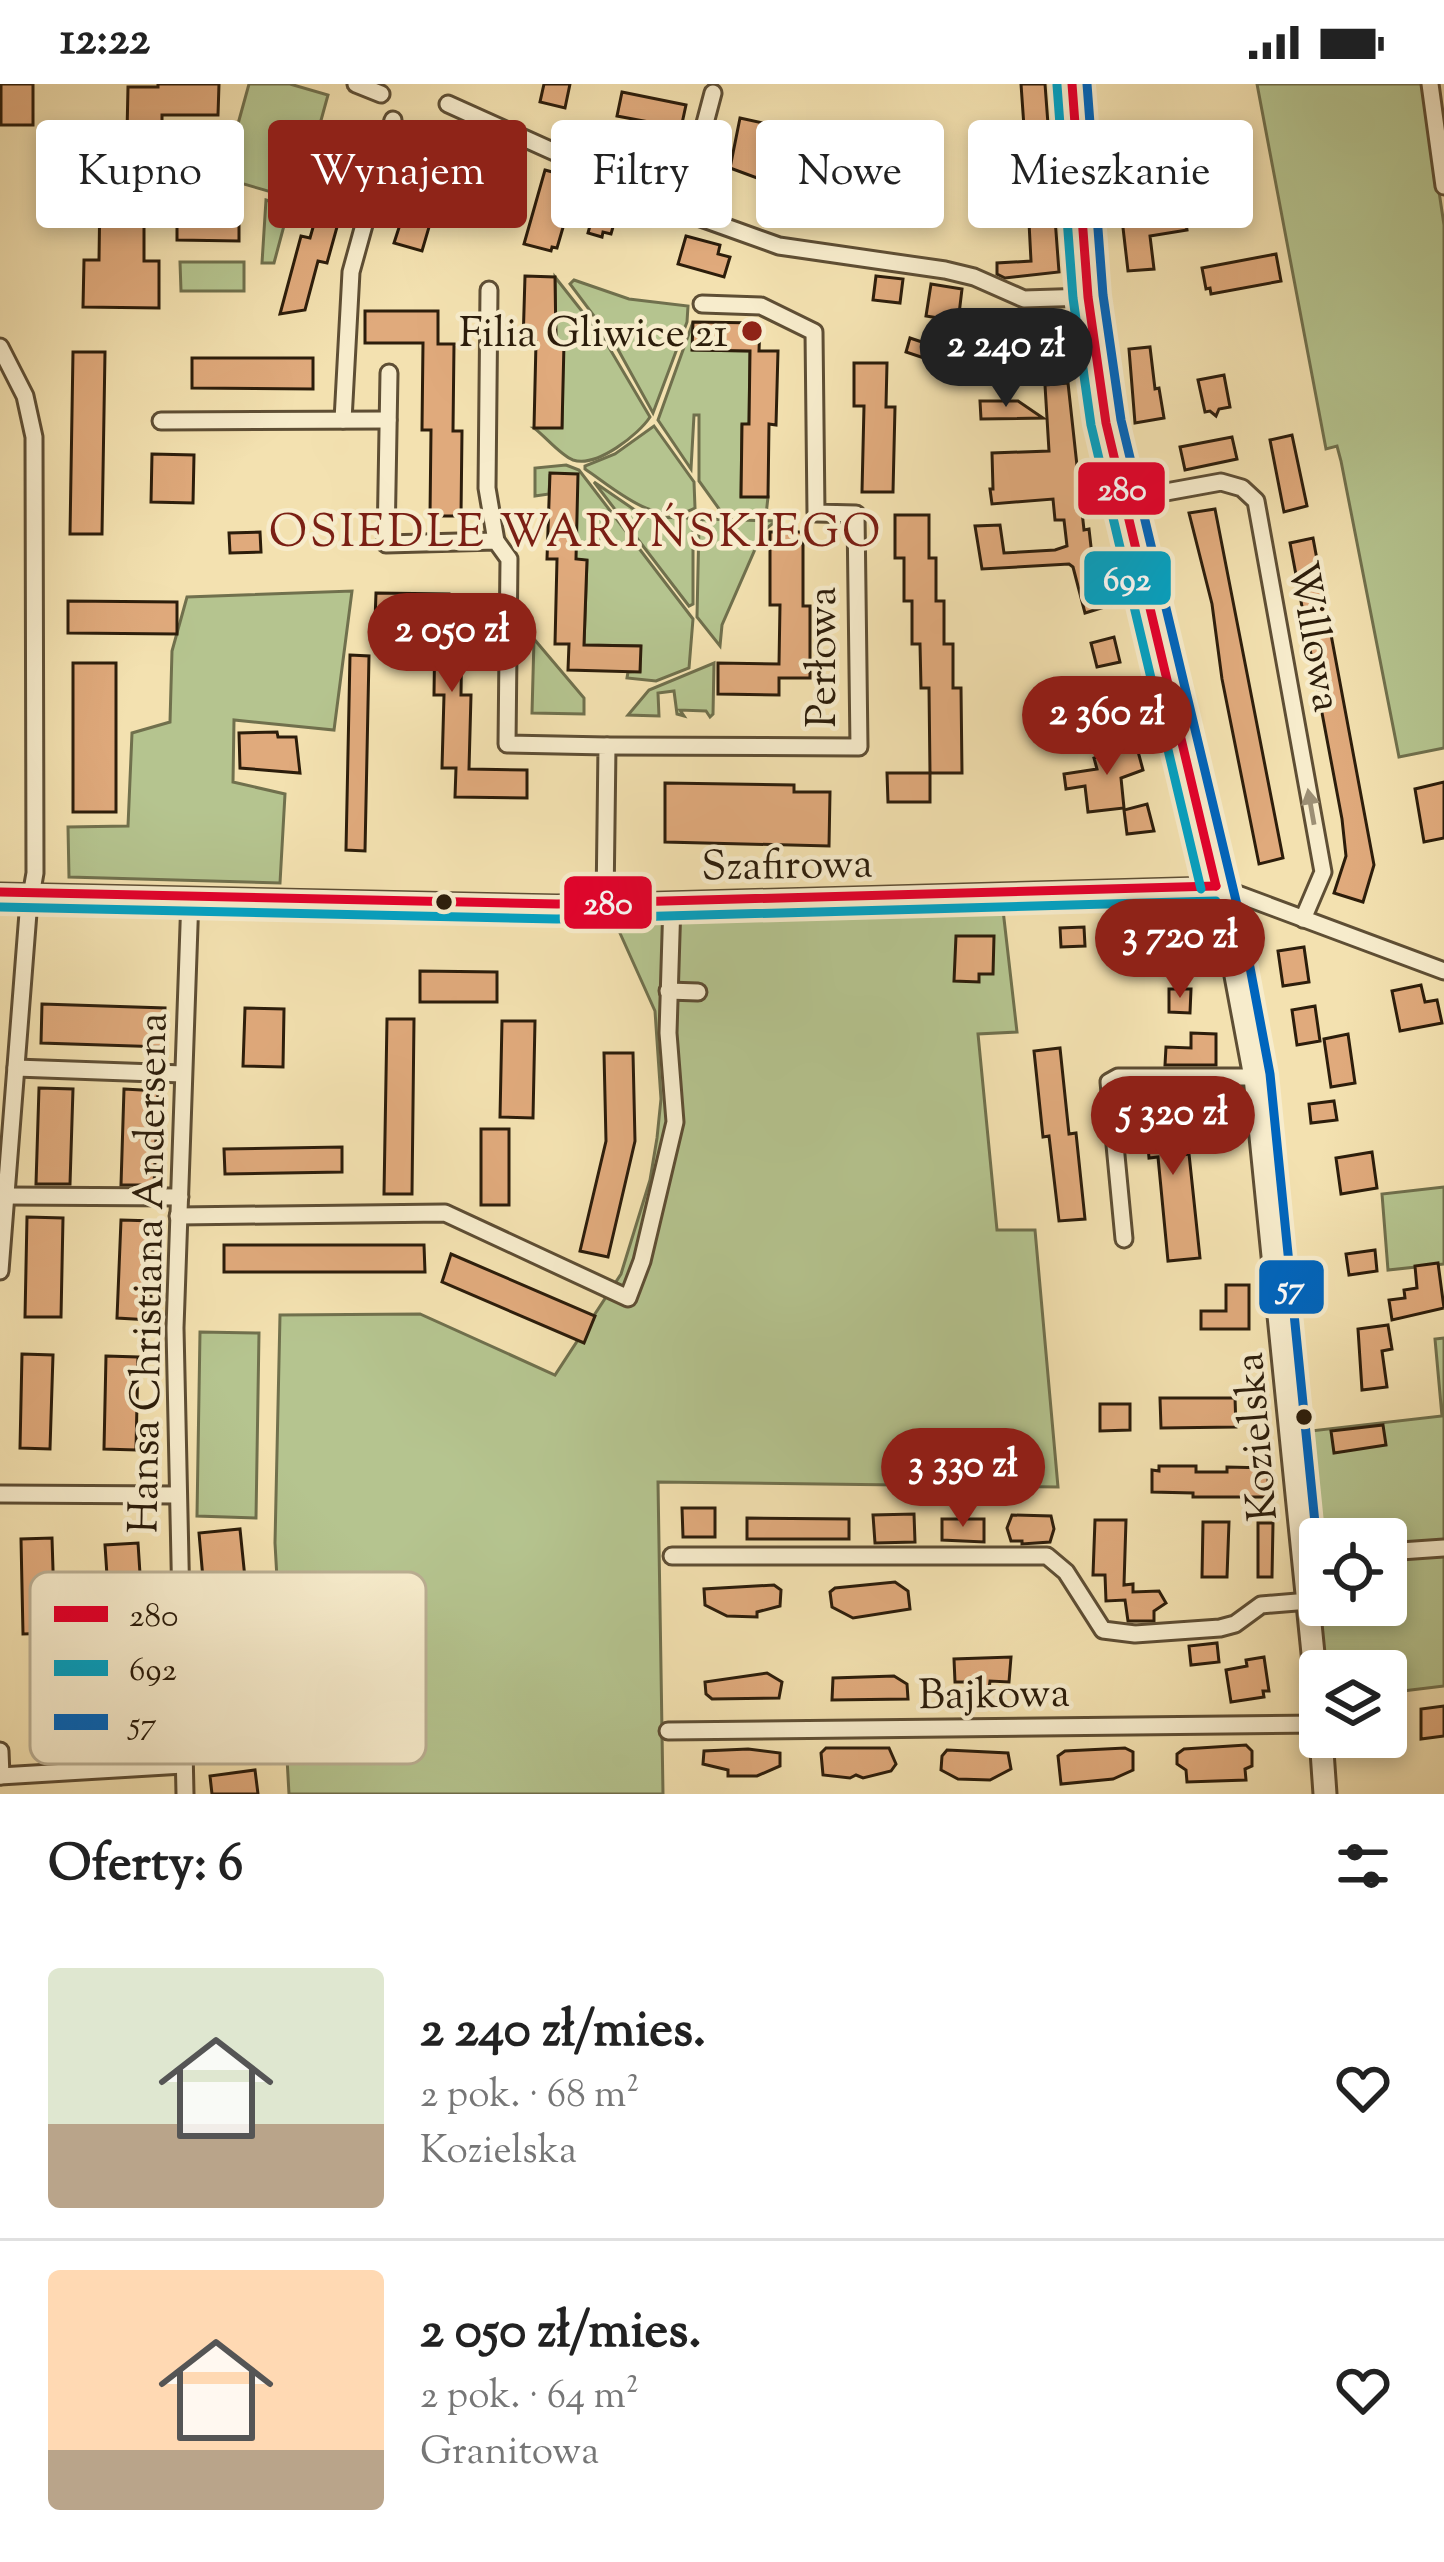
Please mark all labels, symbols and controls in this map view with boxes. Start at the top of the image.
text: 12:22 [60,10,150,75]
chip: Kupno [36,120,244,228]
chip: Wynajem [268,120,527,228]
chip: Filtry [551,120,732,228]
chip: Nowe [756,120,944,228]
chip: Mieszkanie [968,120,1253,228]
place label: Filia Gliwice 21 [459,306,728,366]
pin: 2 240 zł [882,308,1130,410]
marker: Filia Gliwice 21 [739,318,765,344]
text: 2 240 zł [947,319,1065,375]
line badge: 280 [1076,460,1167,517]
text: 280 [1097,468,1147,516]
district label: OSIEDLE WARYŃSKIEGO [269,502,883,568]
line badge: 692 [1082,549,1173,607]
street label: Willowa [1269,557,1355,717]
text: 692 [1103,558,1151,606]
street label: Perłowa [795,586,855,728]
pin: 2 050 zł [328,593,576,695]
text: 2 050 zł [394,604,510,660]
pin: 2 360 zł [983,676,1231,778]
text: 2 360 zł [1049,687,1165,743]
one-way arrow [1301,788,1320,826]
street label: Szafirowa [701,837,873,899]
line badge: 280 [562,874,654,931]
text: 280 [583,882,633,930]
unlabelled marker [433,891,455,913]
pin: 3 720 zł [1056,899,1304,1001]
text: 3 720 zł [1122,910,1238,966]
street label: Hansa Christiana Andersena [116,1012,186,1534]
pin: 5 320 zł [1049,1076,1297,1178]
text: 5 320 zł [1118,1087,1228,1143]
line badge: 57 [1257,1258,1326,1316]
text: 57 [1274,1266,1305,1314]
street label: Kozielska [1222,1350,1296,1523]
unlabelled marker [1293,1406,1315,1428]
pin: 3 330 zł [839,1428,1087,1530]
text: 3 330 zł [908,1439,1018,1495]
map controls [1299,1518,1407,1758]
button: locate [1299,1518,1407,1626]
legend [30,1572,426,1764]
text: 280 [129,1594,178,1642]
text: 692 [129,1648,177,1696]
button: layers [1299,1650,1407,1758]
street label: Bajkowa [918,1666,1070,1728]
text: 57 [127,1702,157,1750]
text: Oferty: 6 [48,1830,243,1903]
icon: filters [1330,1833,1396,1899]
text: 2 240 zł/mies. [420,1996,706,2069]
icon: home [144,2016,288,2160]
icon: heart [1330,2055,1396,2121]
text: 2 pok. · 68 m² [420,2069,639,2125]
text: Kozielska [420,2125,577,2181]
text: 2 050 zł/mies. [420,2297,701,2370]
icon: home [144,2318,288,2462]
icon: heart [1330,2357,1396,2423]
text: 2 pok. · 64 m² [420,2370,639,2426]
text: Granitowa [420,2426,599,2482]

